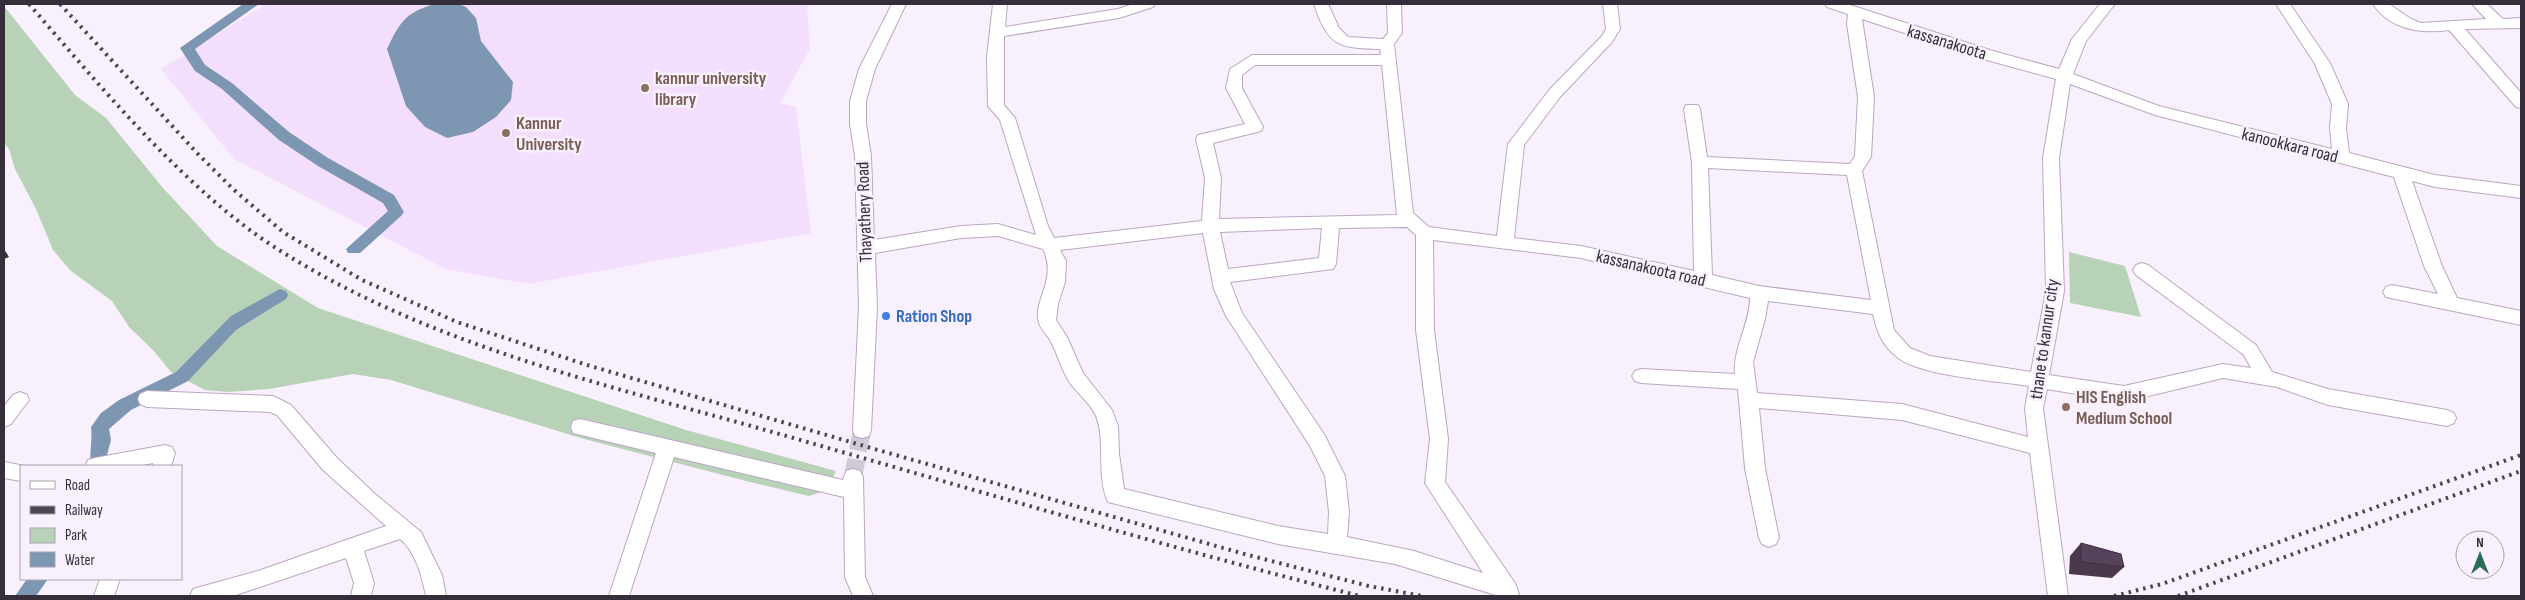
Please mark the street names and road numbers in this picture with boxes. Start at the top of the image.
street label: kassanakoota [1905,20,1989,65]
street label: kanookkara road [2240,123,2340,168]
street label: Thayathery Road [852,161,877,263]
street label: kassanakoota road [1594,246,1708,291]
street label: thane to kannur city [2026,278,2063,401]

